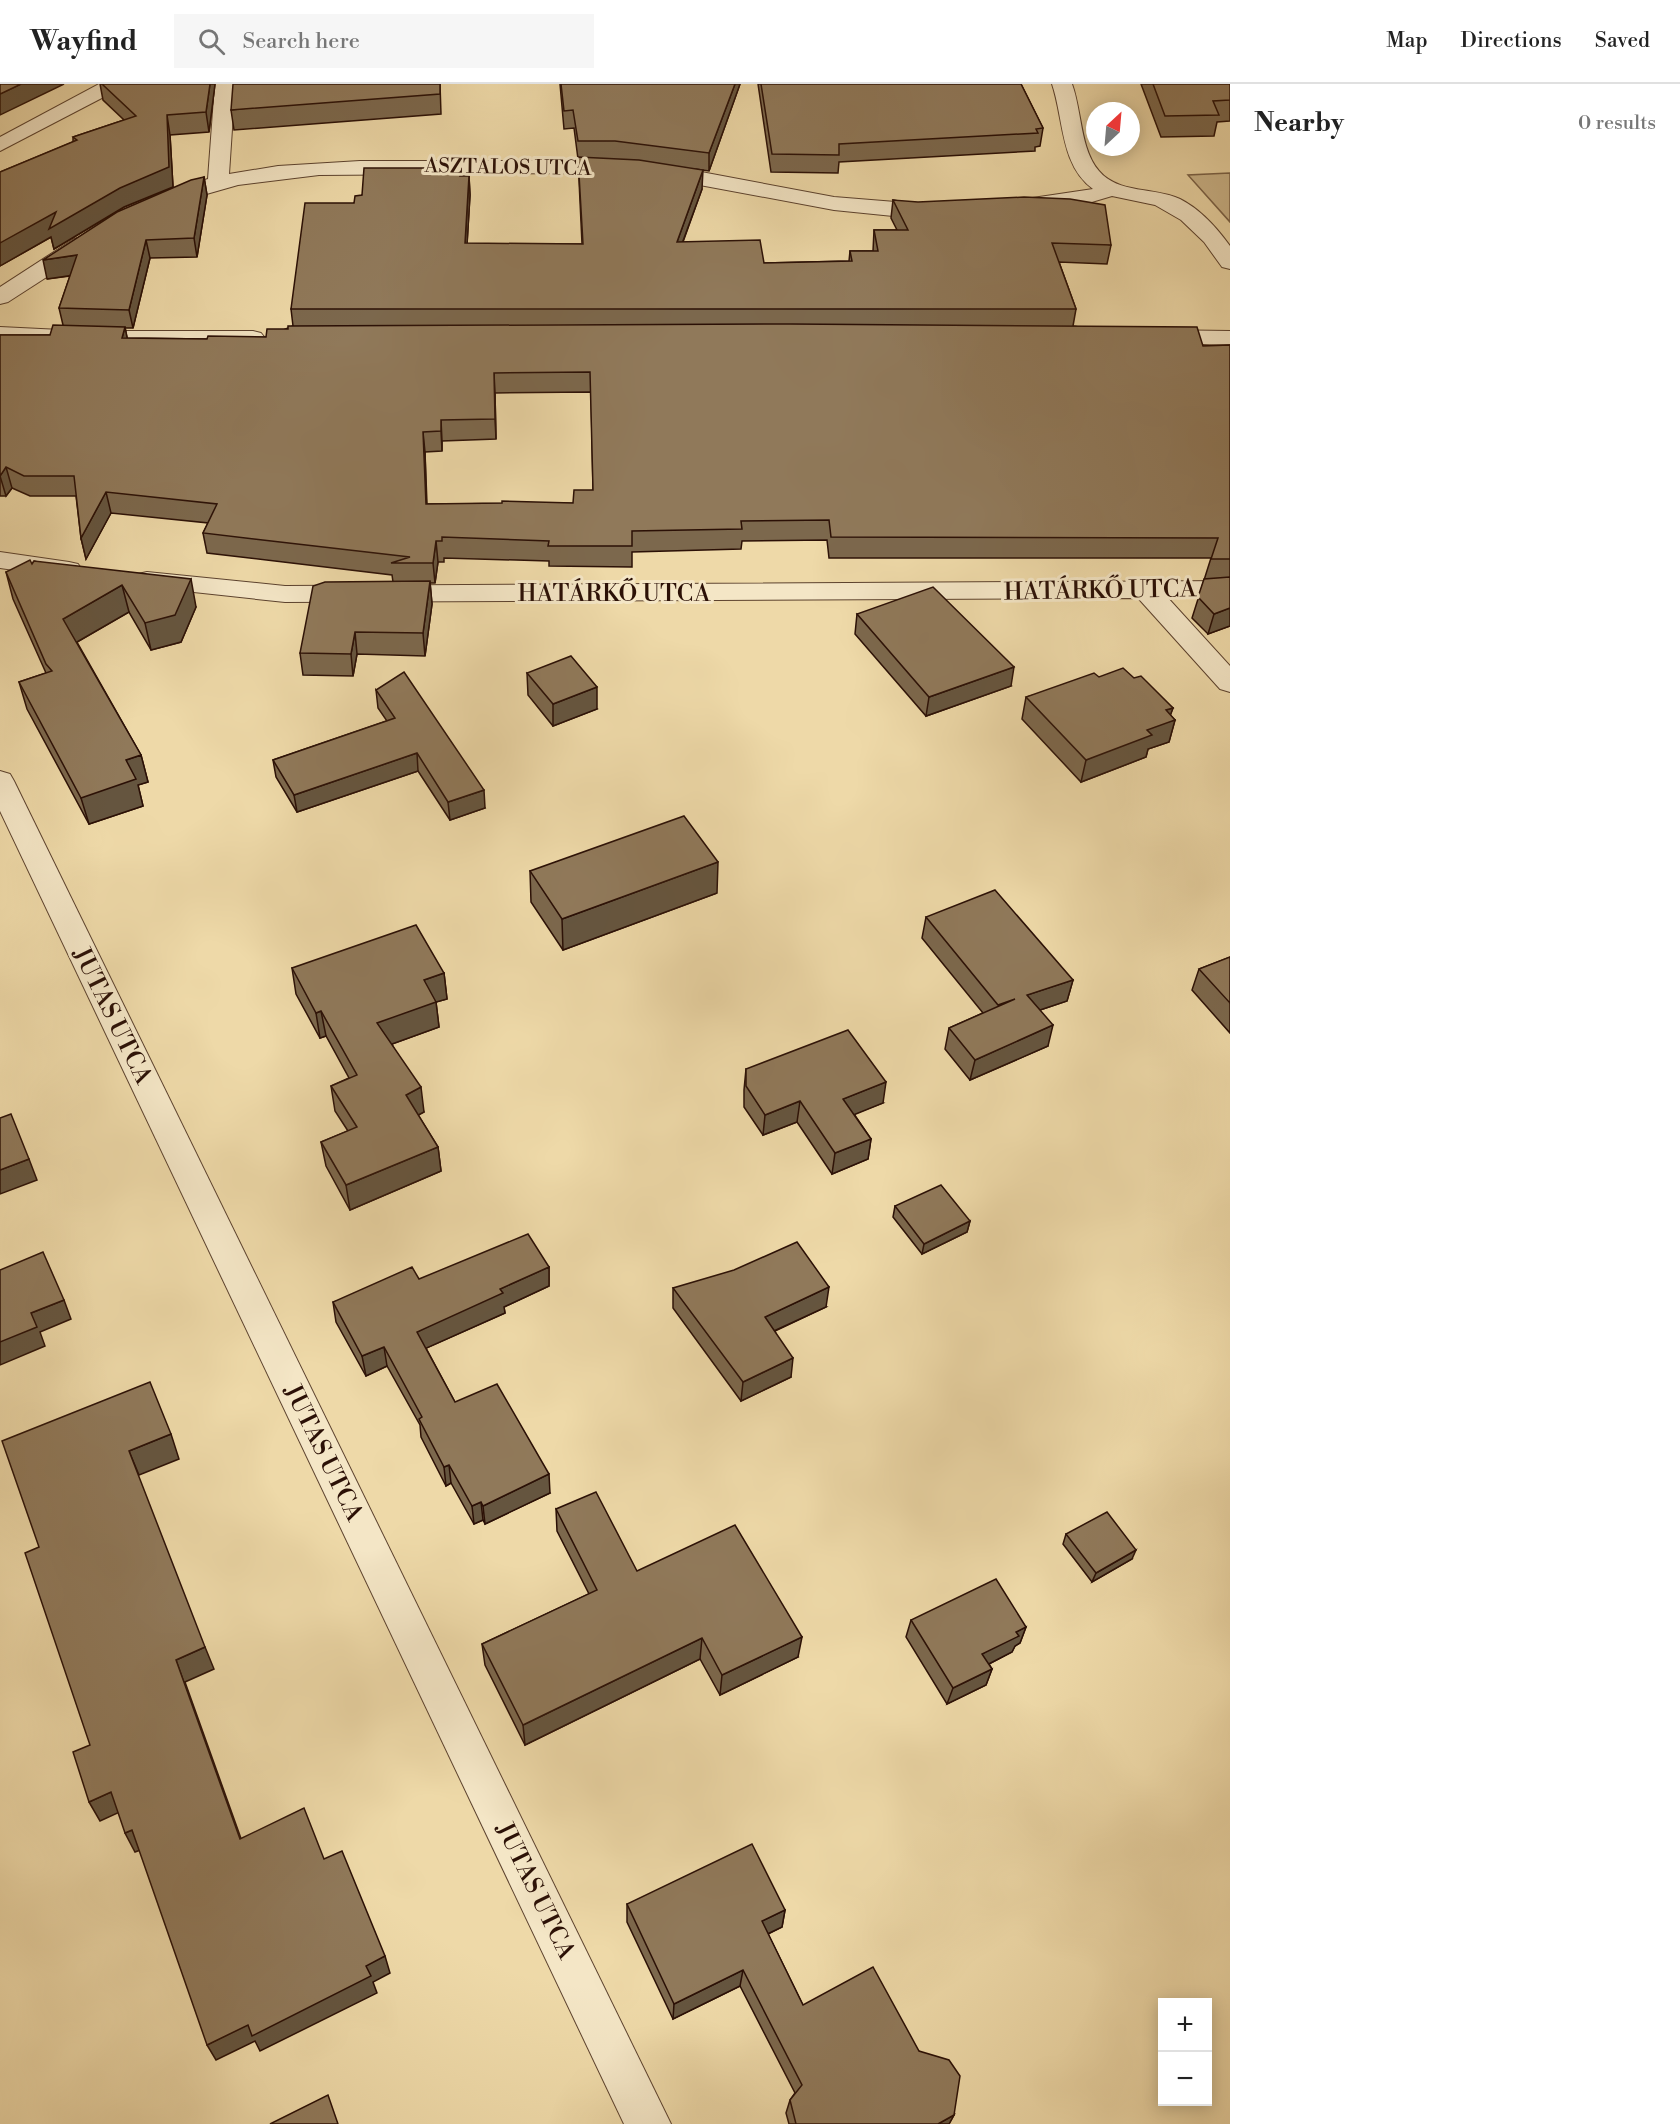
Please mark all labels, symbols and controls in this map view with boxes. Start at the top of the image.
search box [174,14,594,68]
text: Wayfind [30,24,138,59]
icon: search [195,25,228,58]
text: Search here [243,28,360,55]
text: Map [1386,28,1428,54]
text: Directions [1461,28,1562,54]
text: Saved [1595,28,1650,54]
north arrow [1086,102,1140,156]
text: Nearby [1254,107,1344,139]
text: 0 results [1578,111,1656,136]
street label: ASZTALOS UTCA [423,154,593,182]
street label: HATÁRKŐ UTCA [1003,572,1197,608]
street label: HATÁRKŐ UTCA [518,577,711,609]
street label: JUTAS UTCA [66,942,158,1090]
street label: JUTAS UTCA [277,1379,369,1527]
street label: JUTAS UTCA [489,1817,581,1965]
map controls [1158,1998,1212,2106]
button: + [1158,1998,1212,2052]
button: − [1158,2052,1212,2106]

